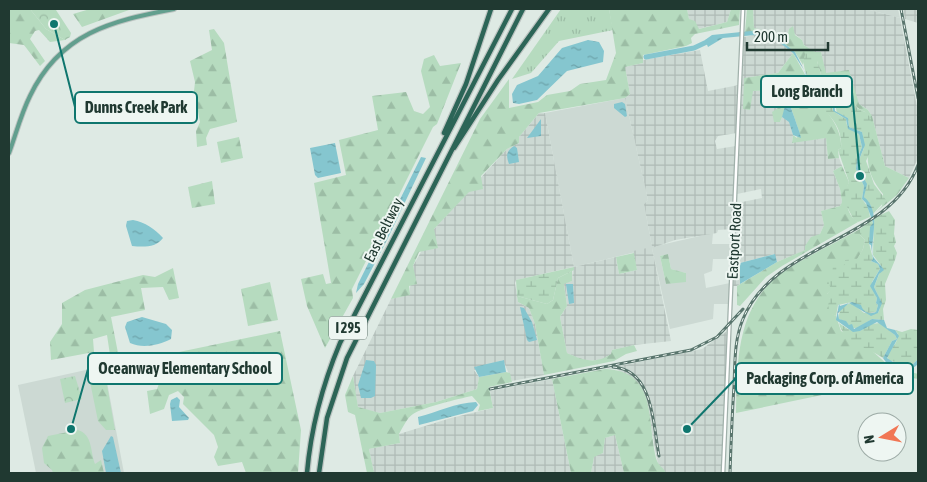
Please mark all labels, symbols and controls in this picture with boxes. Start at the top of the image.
scale bar [747,20,828,52]
text: 200 m [754,28,788,45]
callout: Long Branch [761,76,852,107]
text: Long Branch [771,82,843,100]
callout: Dunns Creek Park [75,92,197,123]
text: Dunns Creek Park [85,98,188,116]
street label: East Beltway [360,195,406,265]
street label: Eastport Road [724,202,744,280]
road number: I 295 [329,316,367,339]
callout: Oceanway Elementary School [88,353,282,384]
text: Oceanway Elementary School [98,359,272,377]
callout: Packaging Corp. of America [736,363,913,394]
text: Packaging Corp. of America [746,369,904,387]
north arrow [857,412,907,462]
text: N [861,434,878,445]

